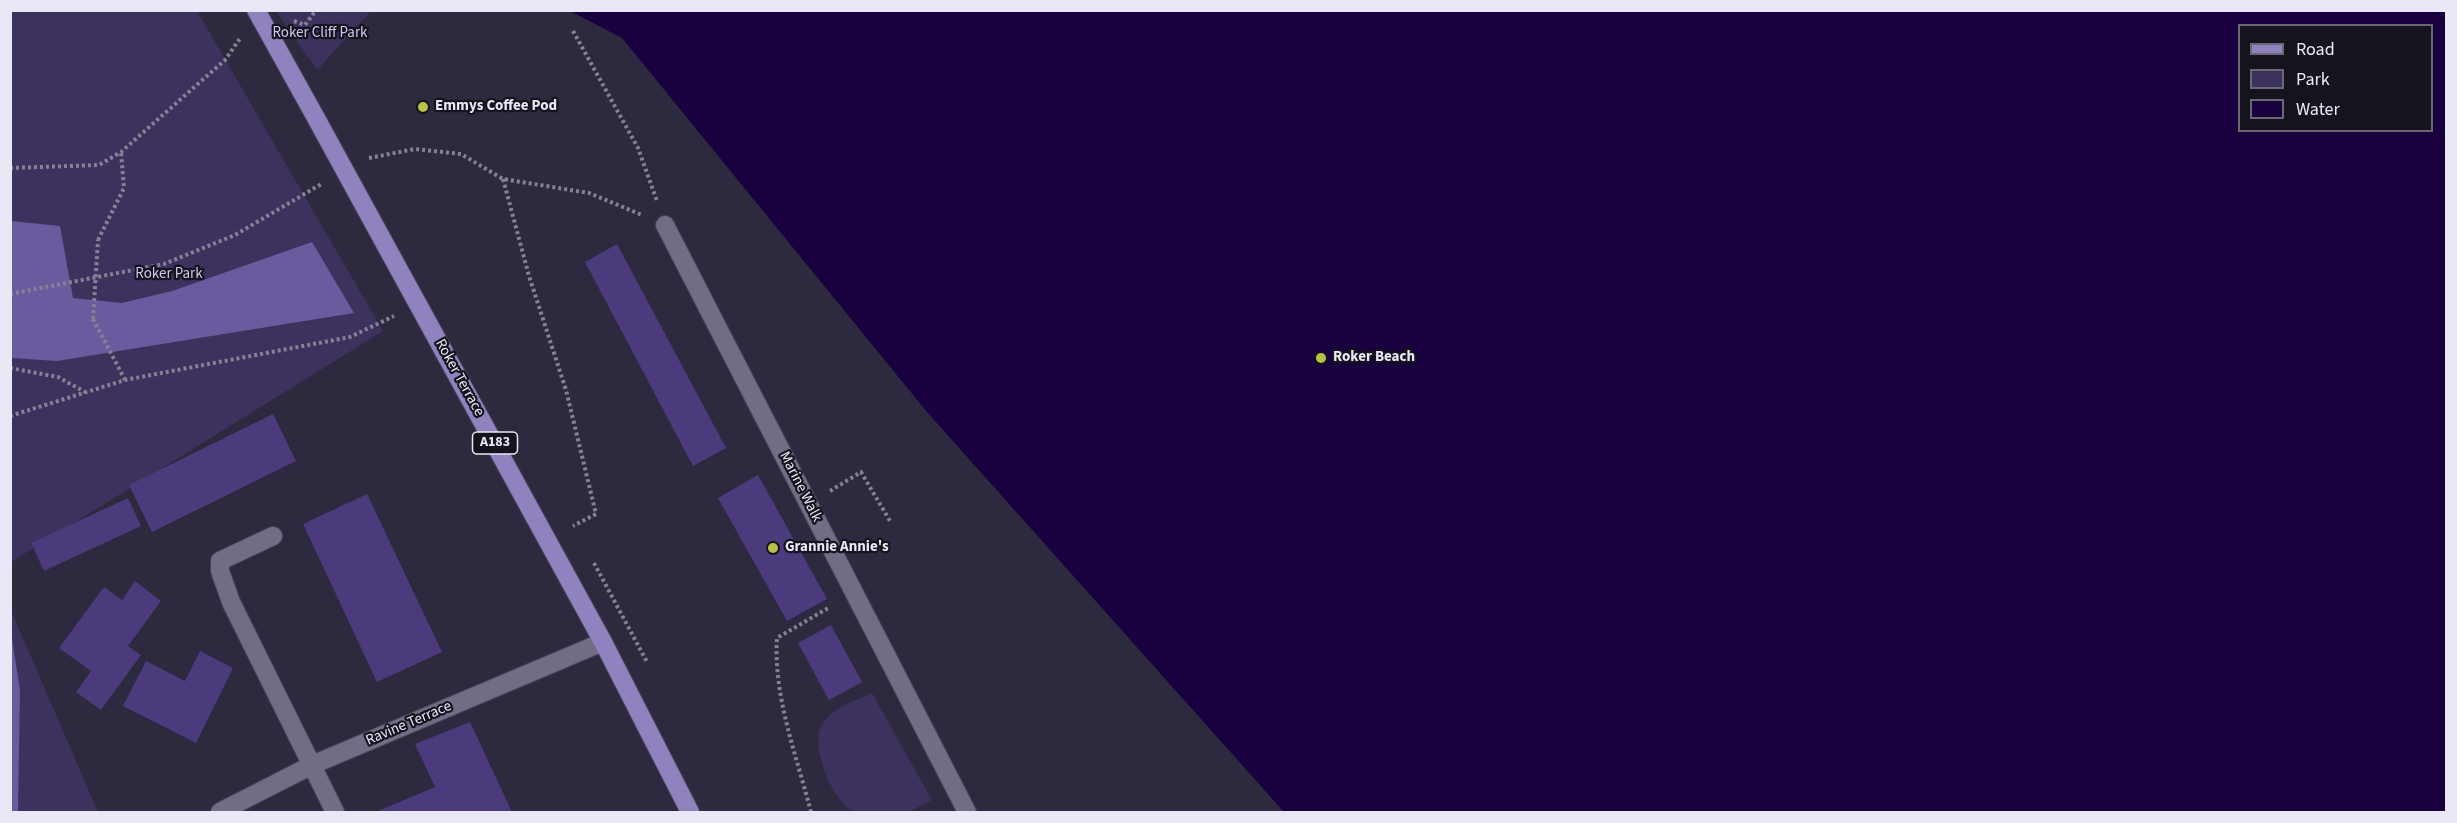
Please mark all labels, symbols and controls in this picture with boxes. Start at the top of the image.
legend [2238,24,2433,132]
park label: Roker Cliff Park [272,25,368,43]
text: Road [2296,37,2335,62]
text: Park [2296,67,2330,92]
text: Water [2296,97,2340,122]
place label: Emmys Coffee Pod [435,98,557,116]
marker: Emmys Coffee Pod [416,100,430,114]
park label: Roker Park [135,266,203,284]
street label: Roker Terrace [430,336,488,420]
place label: Roker Beach [1333,349,1415,367]
marker: Roker Beach [1314,351,1328,365]
road number: A183 [472,432,518,454]
street label: Marine Walk [775,449,825,525]
place label: Grannie Annie's [785,539,889,557]
marker: Grannie Annie's [766,541,780,555]
street label: Ravine Terrace [363,698,455,750]

